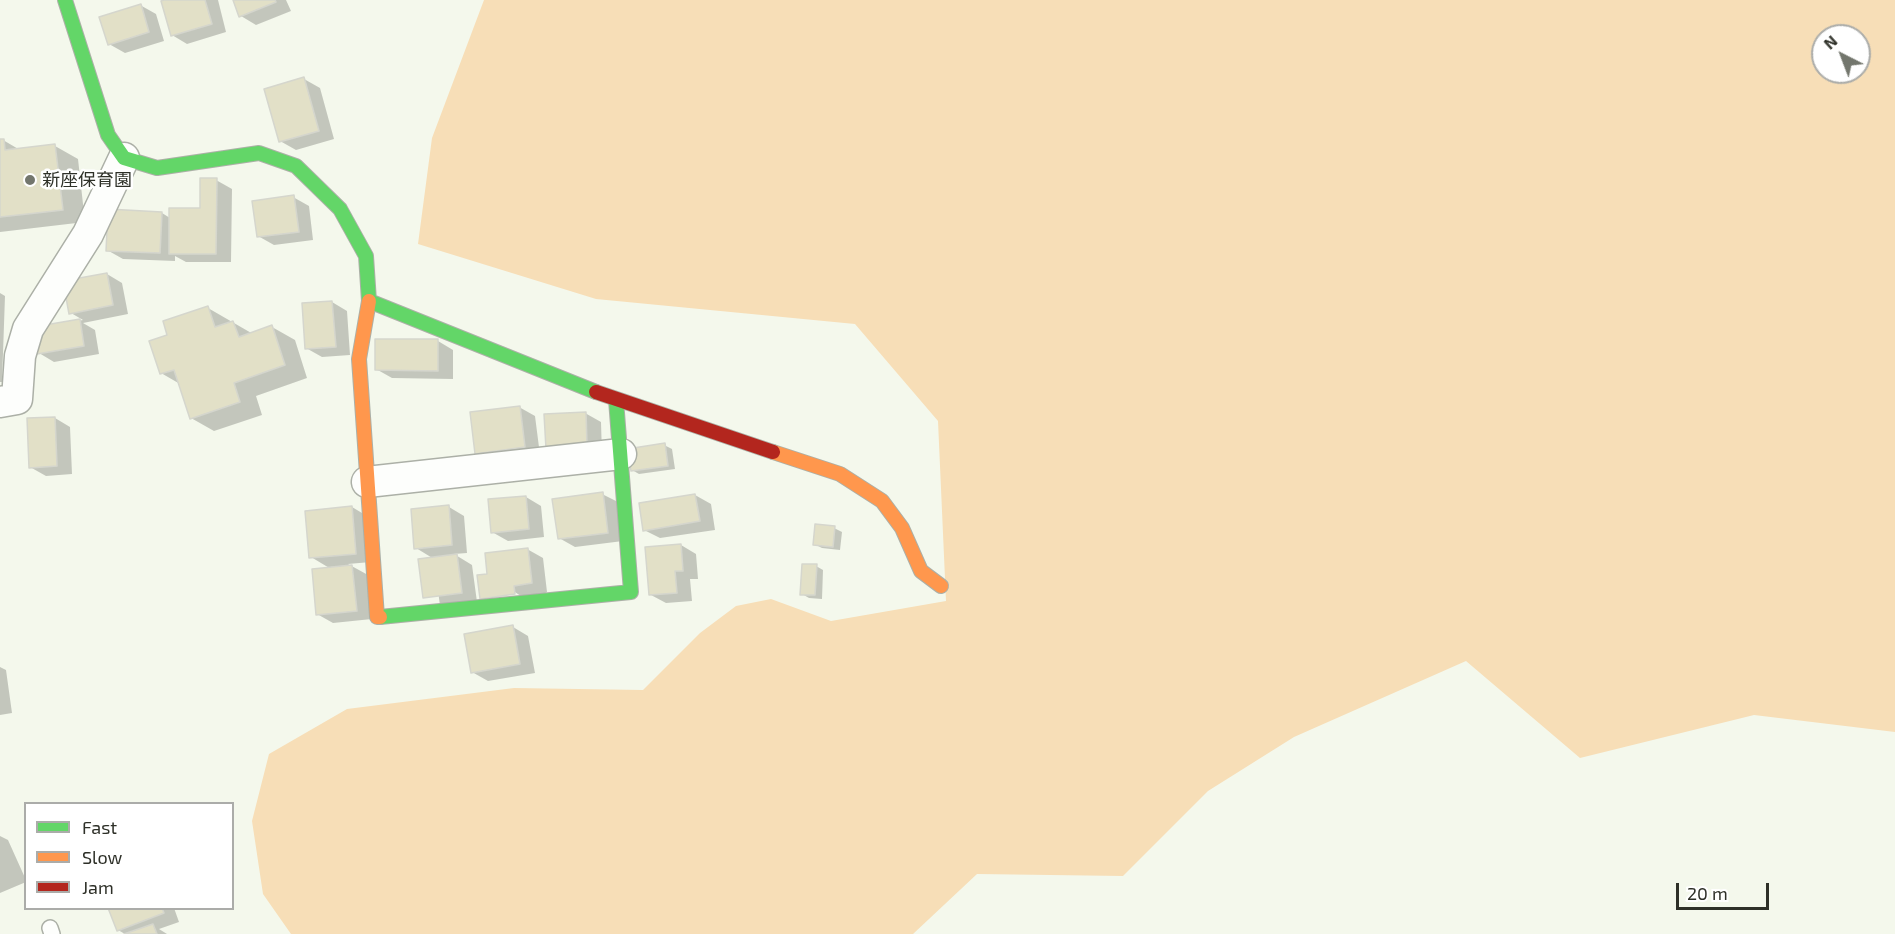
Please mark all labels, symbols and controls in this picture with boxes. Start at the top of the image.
north arrow [1811,24,1871,84]
text: N [1819,31,1841,53]
place label: 新座保育園 [42,169,132,191]
marker: 新座保育園 [23,173,37,187]
legend [24,802,234,910]
text: Fast [82,816,117,838]
text: Slow [82,846,122,868]
scale bar [1679,871,1772,909]
text: Jam [82,876,114,898]
text: 20 m [1687,882,1728,904]

